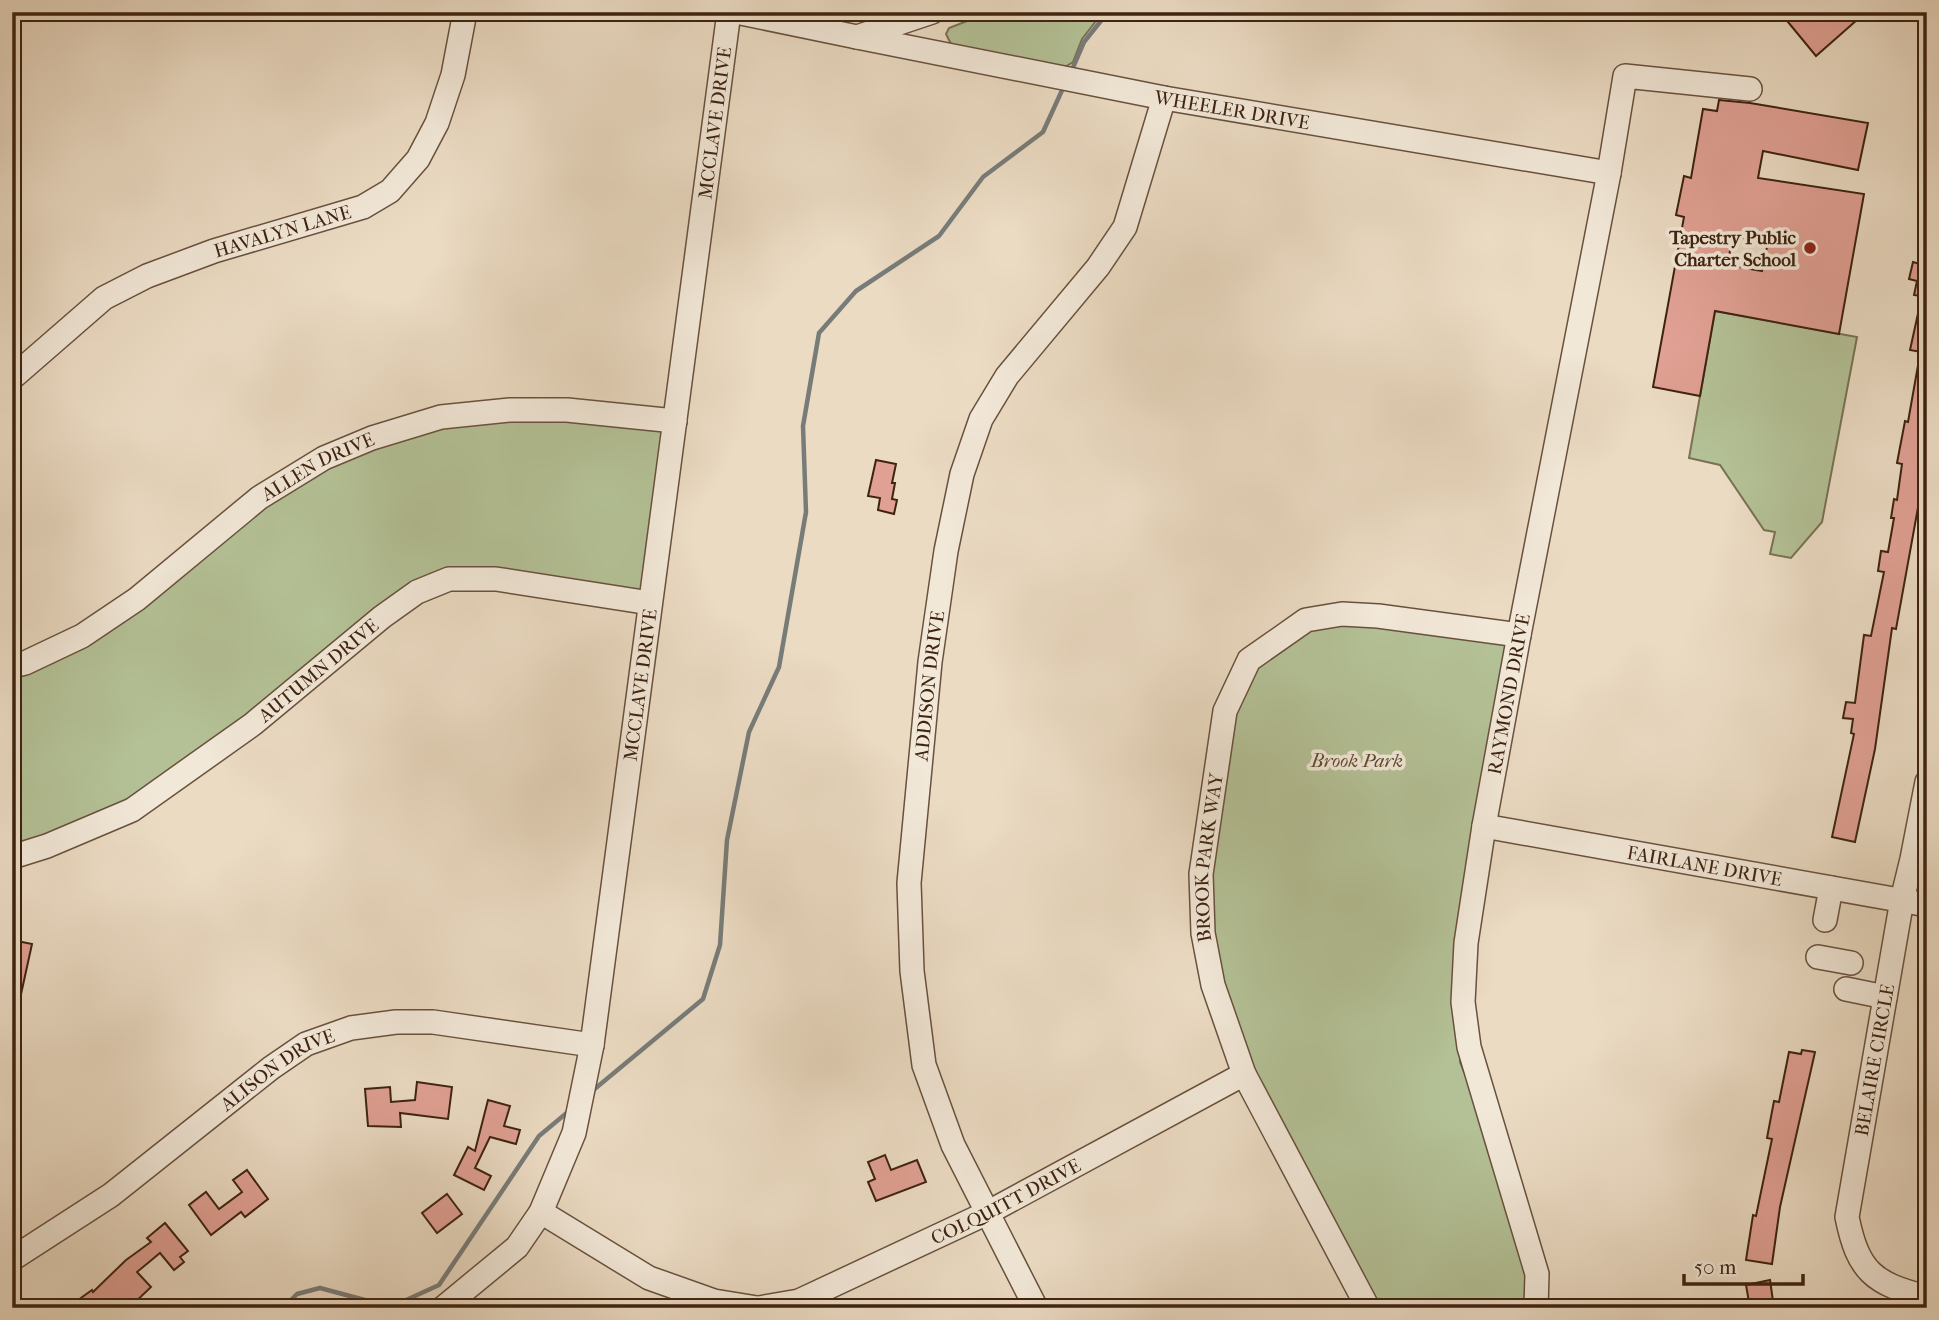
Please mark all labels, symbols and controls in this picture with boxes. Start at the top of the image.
street label: MCCLAVE DRIVE [694,45,736,200]
street label: WHEELER DRIVE [1151,86,1312,134]
street label: HAVALYN LANE [211,201,354,262]
place label: Tapestry Public Charter School [1668,227,1797,271]
marker: Tapestry Public Charter School [1802,240,1818,256]
street label: ALLEN DRIVE [257,428,378,506]
street label: MCCLAVE DRIVE [620,607,662,762]
street label: ADDISON DRIVE [911,609,949,763]
street label: RAYMOND DRIVE [1484,612,1535,776]
street label: AUTUMN DRIVE [253,614,384,728]
park label: Brook Park [1310,750,1403,772]
street label: BROOK PARK WAY [1191,771,1228,944]
street label: FAIRLANE DRIVE [1625,842,1784,891]
street label: BELAIRE CIRCLE [1851,982,1899,1138]
street label: ALISON DRIVE [215,1025,338,1117]
street label: COLQUITT DRIVE [928,1154,1085,1250]
scale bar [1684,1243,1802,1287]
text: 50 m [1694,1255,1737,1279]

